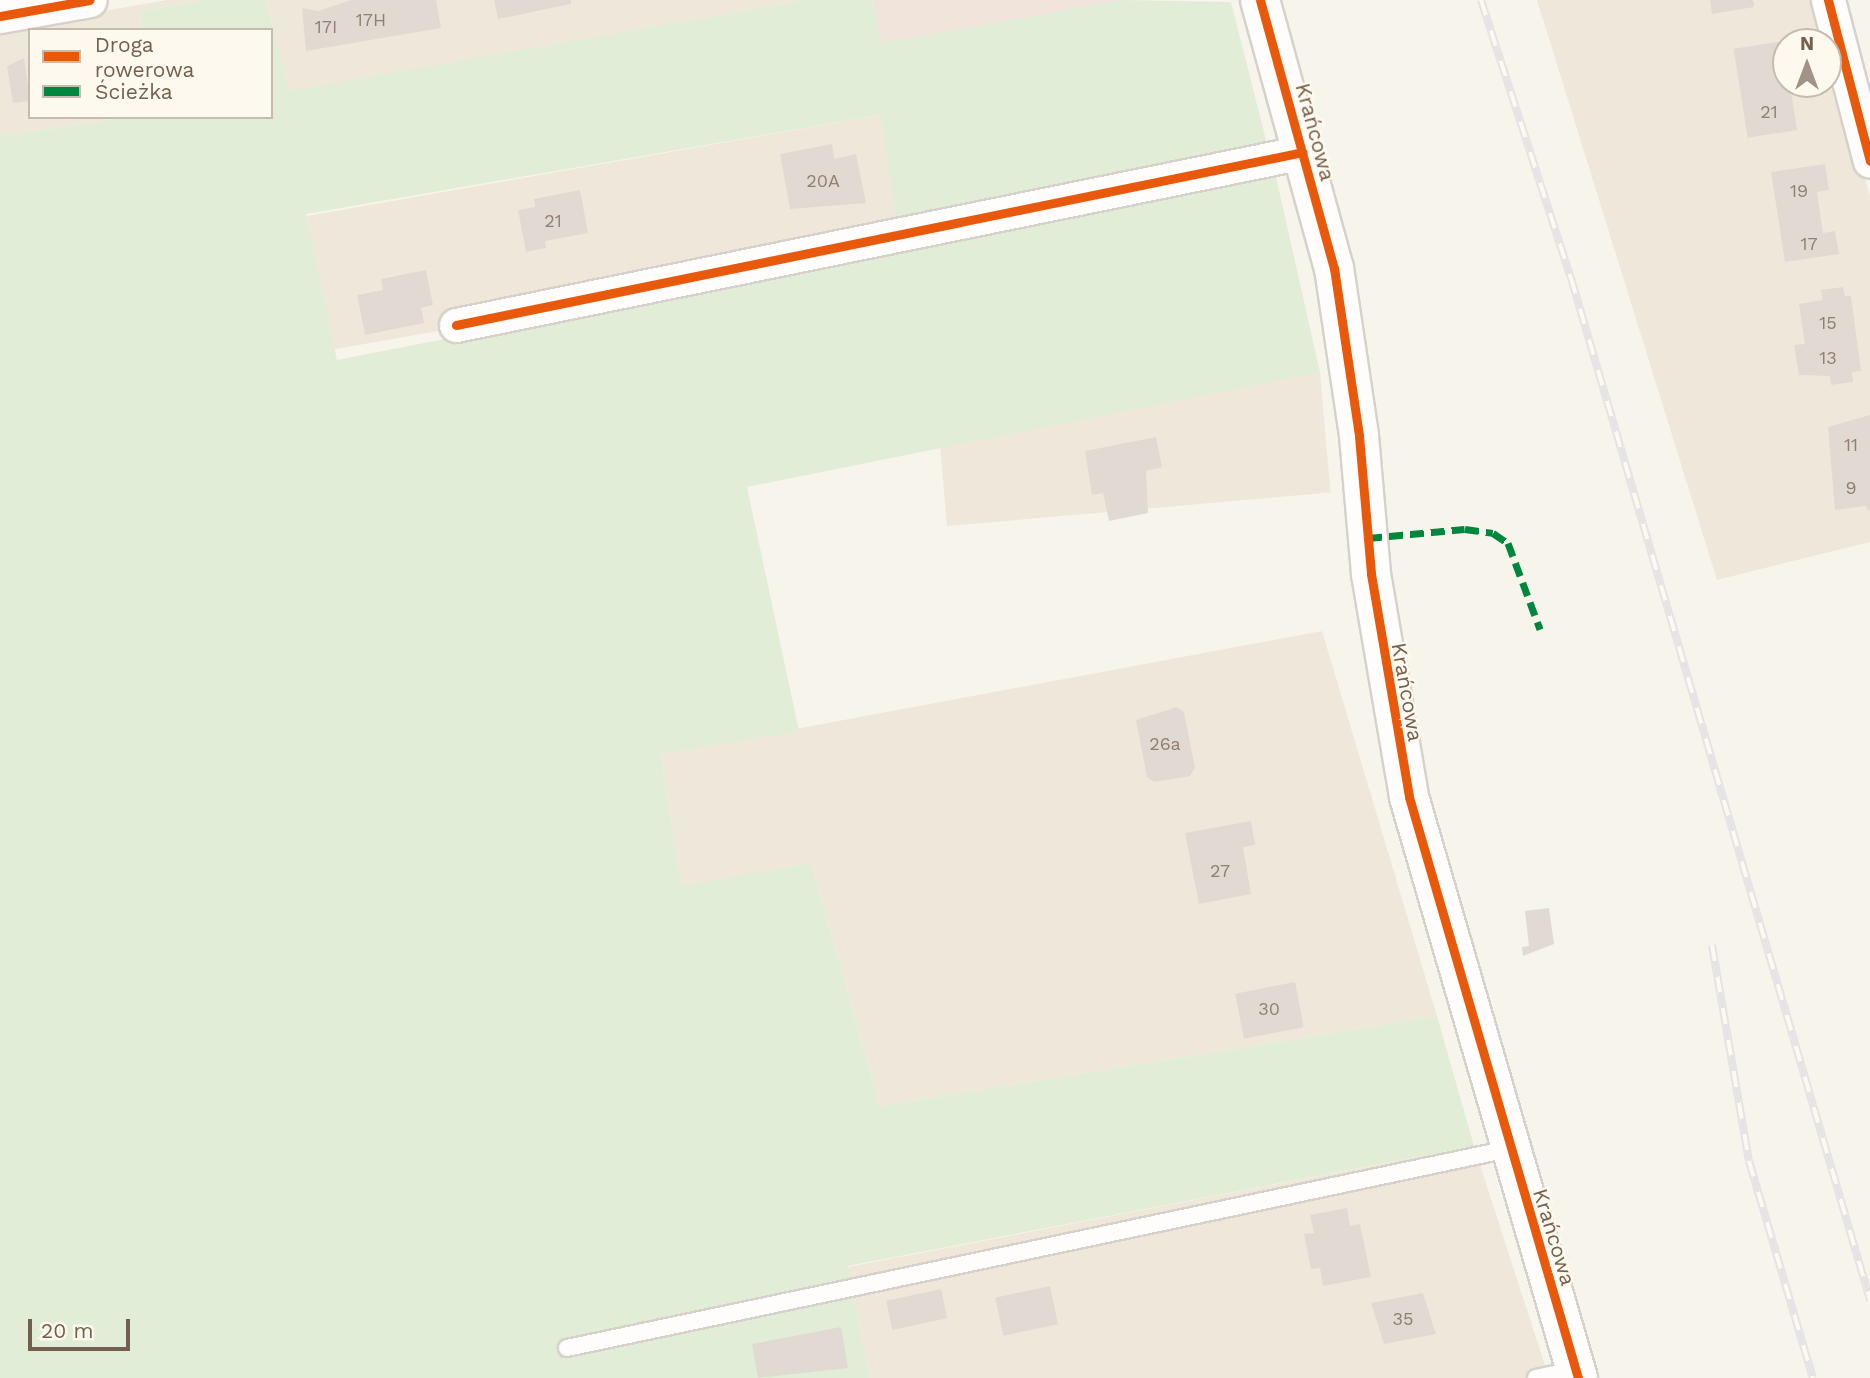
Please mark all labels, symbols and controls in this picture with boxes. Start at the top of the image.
house number: 17H [356,9,386,31]
house number: 17I [315,16,337,38]
legend [28,28,273,119]
north arrow [1772,28,1842,98]
text: Droga rowerowa [95,32,194,82]
text: N [1800,32,1814,55]
text: Ścieżka [95,79,173,104]
street label: Krańcowa [1290,80,1340,184]
house number: 21 [1760,101,1778,123]
house number: 20A [806,170,840,192]
house number: 19 [1790,180,1808,202]
house number: 21 [544,210,562,232]
house number: 17 [1800,233,1818,255]
house number: 15 [1819,312,1837,334]
house number: 13 [1819,347,1837,369]
house number: 11 [1844,434,1858,456]
house number: 9 [1845,477,1857,499]
street label: Krańcowa [1386,640,1428,744]
house number: 26a [1149,733,1181,755]
house number: 27 [1210,860,1230,882]
house number: 30 [1258,998,1280,1020]
street label: Krańcowa [1527,1185,1581,1289]
scale bar [32,1304,133,1348]
house number: 35 [1393,1308,1413,1330]
text: 20 m [41,1318,93,1343]

